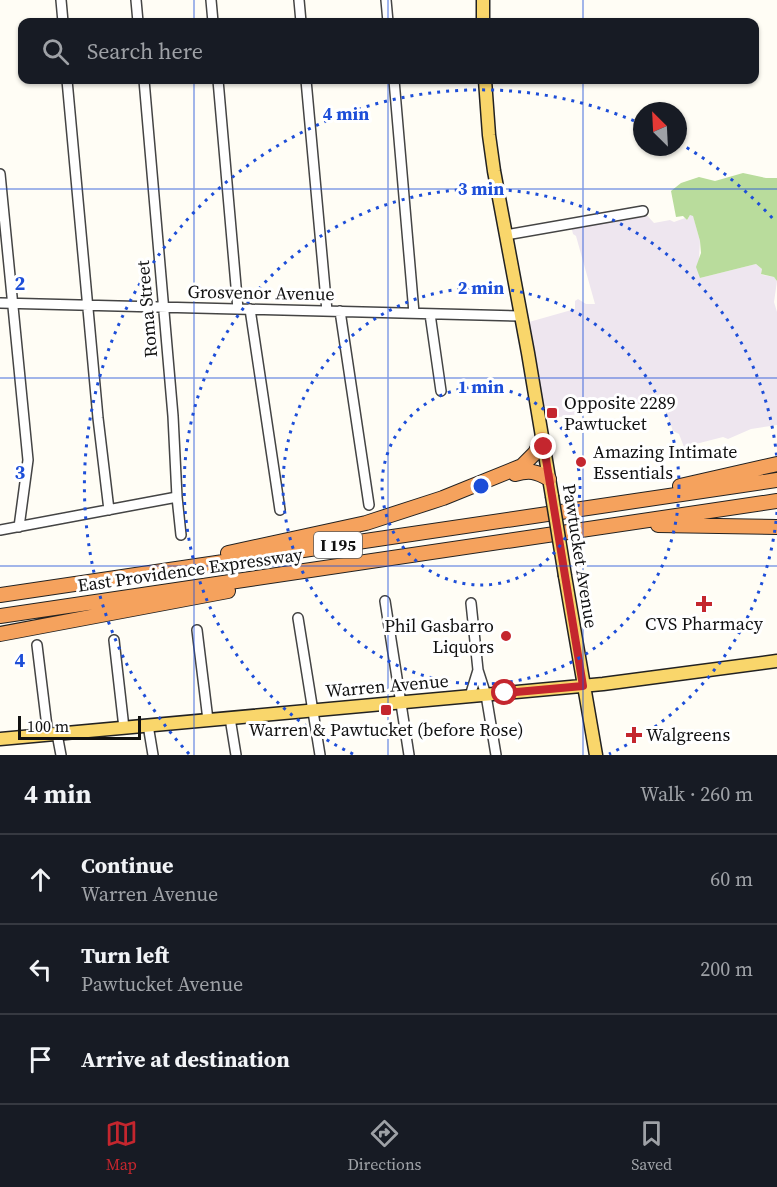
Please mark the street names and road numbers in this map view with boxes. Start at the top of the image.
street label: Roma Street [130,259,163,359]
street label: Grosvenor Avenue [187,279,335,306]
street label: Pawtucket Avenue [557,482,604,630]
road number: I 195 [314,532,362,558]
street label: East Providence Expressway [76,541,305,598]
street label: Warren Avenue [324,668,450,703]

